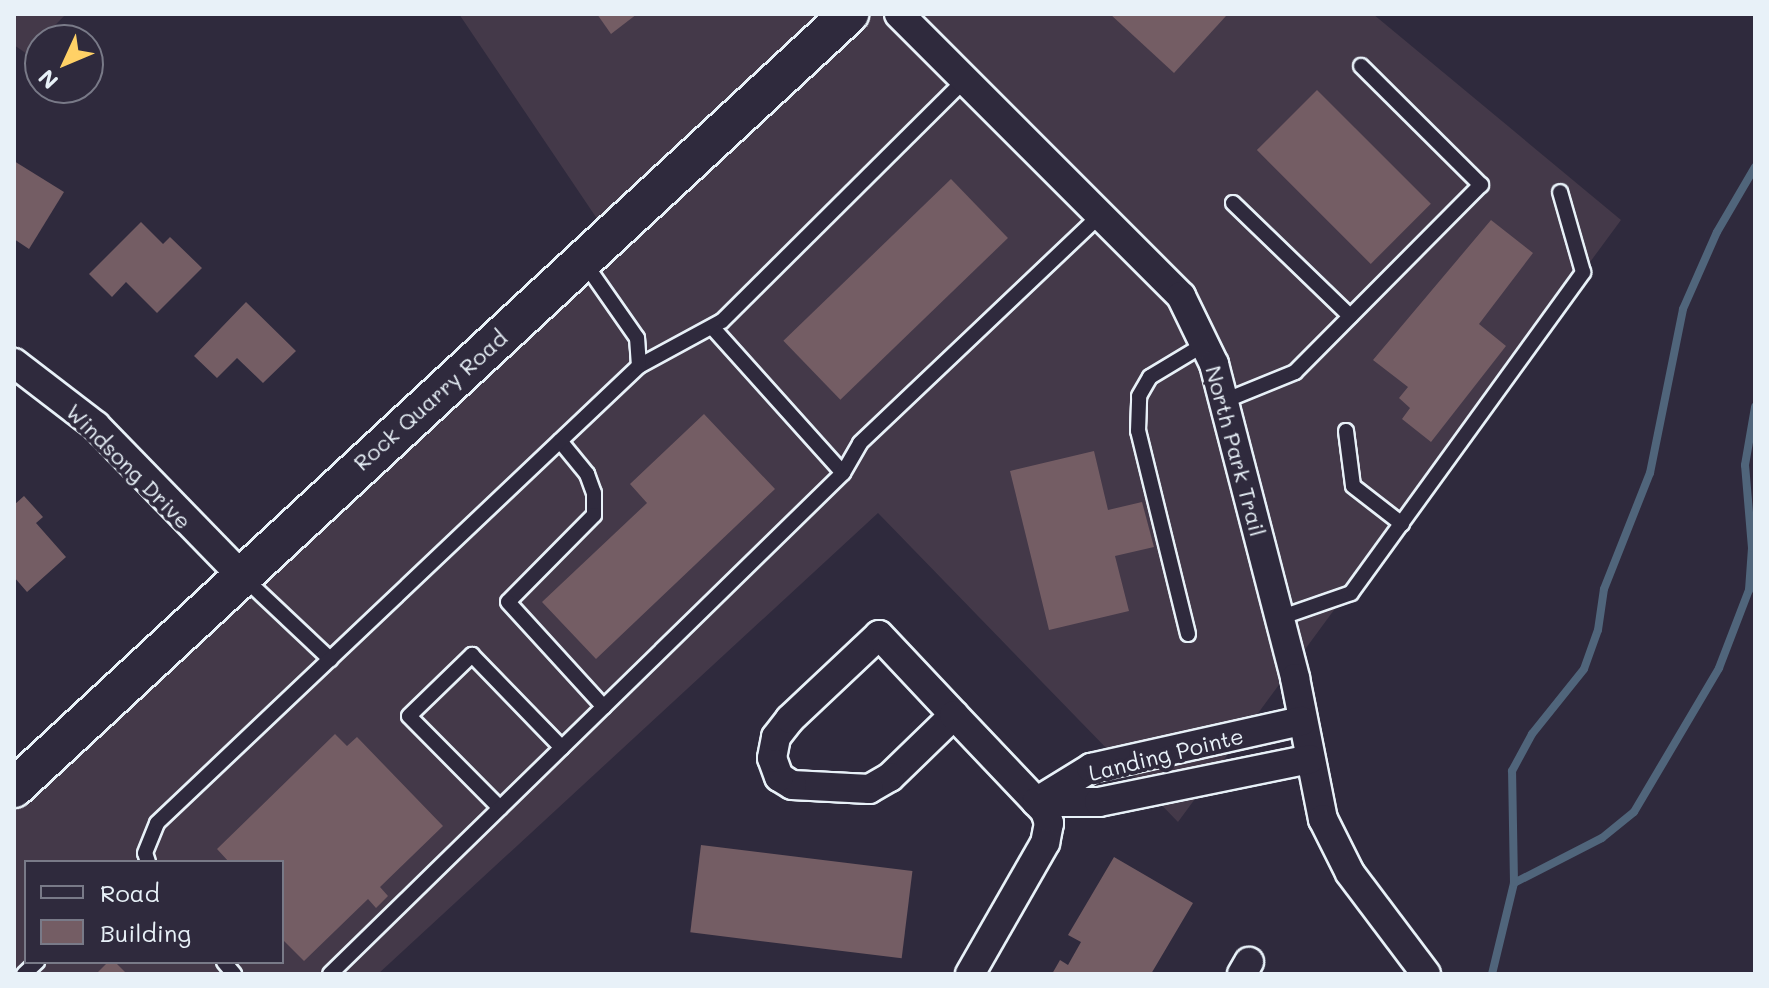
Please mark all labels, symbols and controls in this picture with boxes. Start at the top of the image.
north arrow [24,24,104,104]
text: N [32,64,64,96]
street label: Rock Quarry Road [348,324,512,476]
street label: North Park Trail [1201,363,1271,539]
street label: Windsong Drive [61,398,197,534]
street label: Landing Pointe [1086,722,1246,786]
legend [24,860,284,964]
text: Road [100,877,160,908]
text: Building [100,917,191,948]

